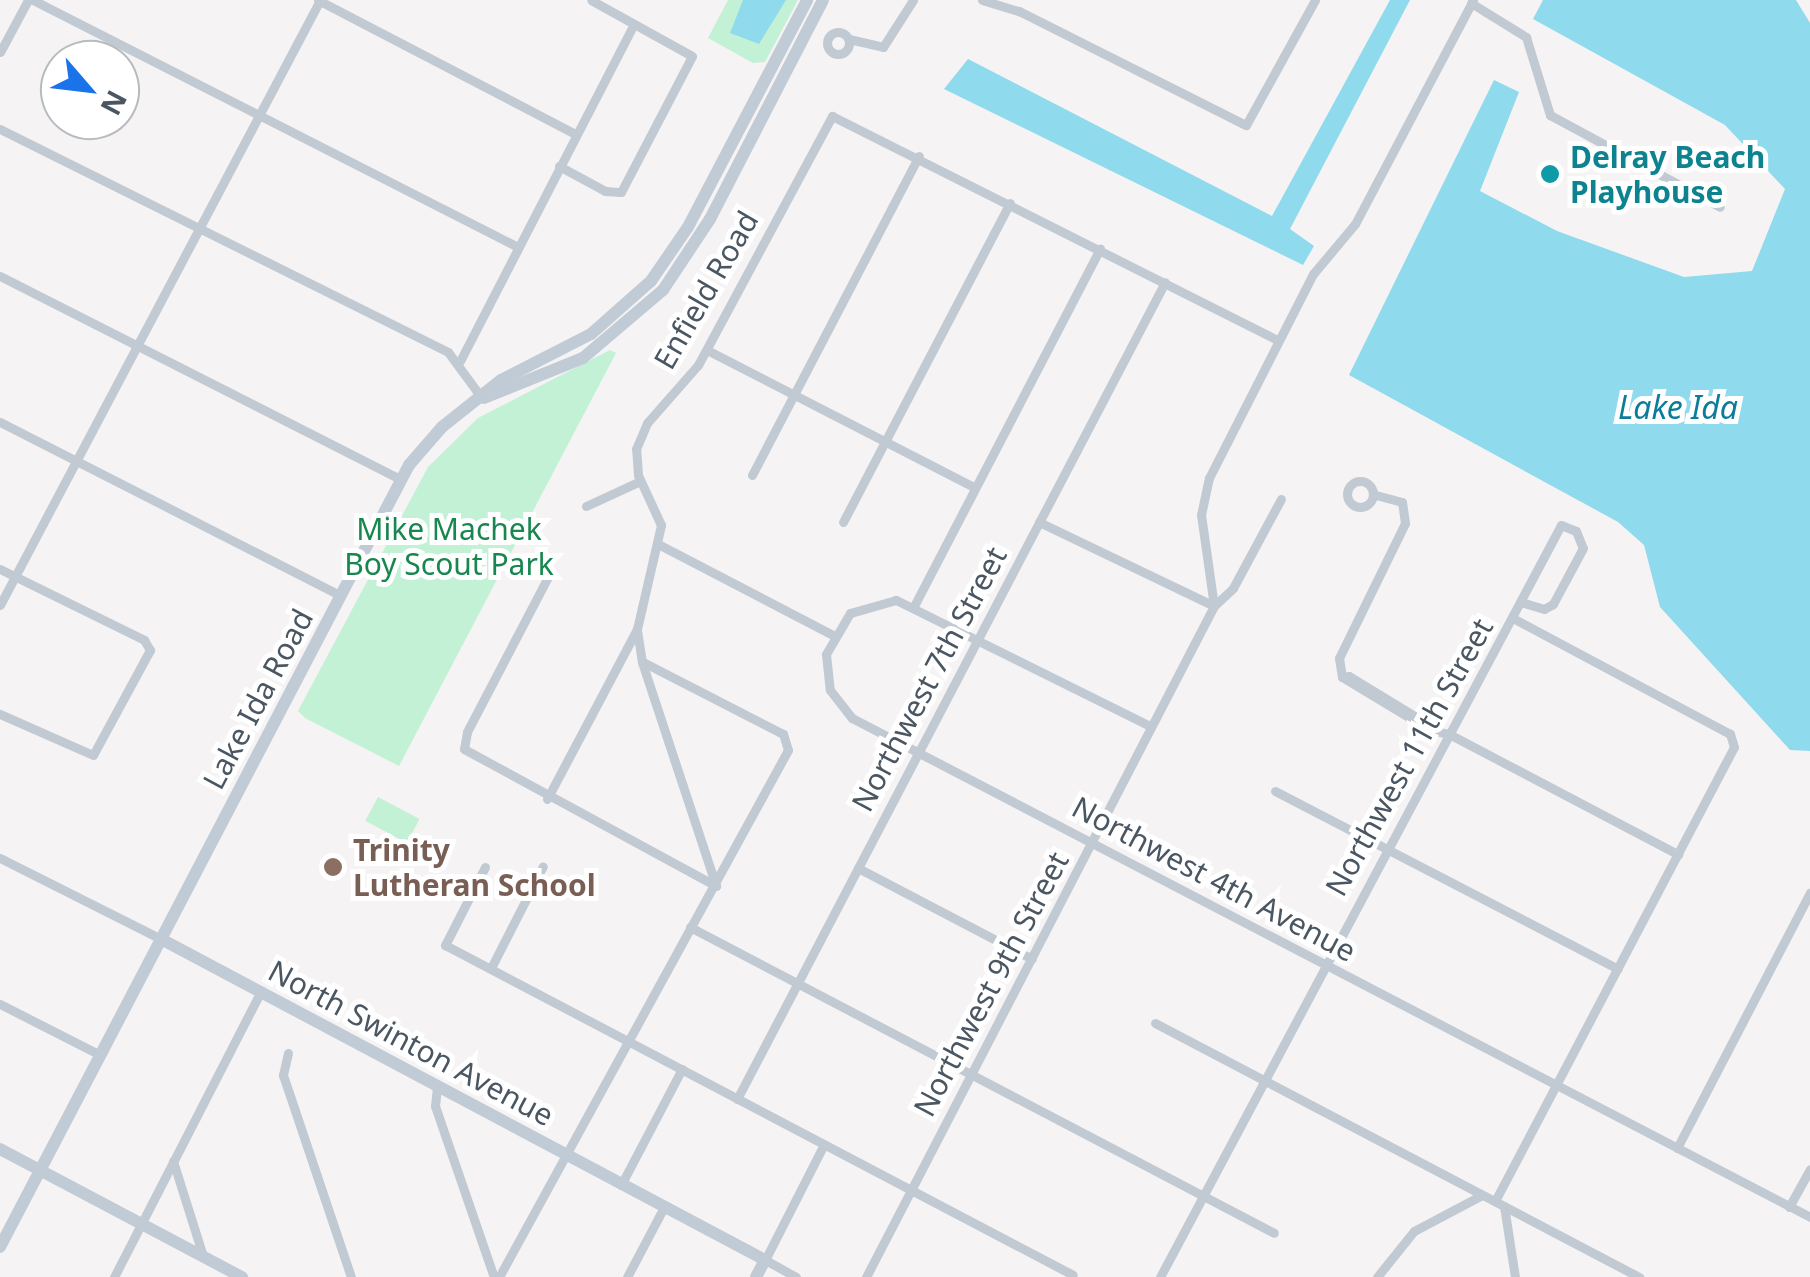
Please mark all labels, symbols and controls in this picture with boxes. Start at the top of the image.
north arrow [40,40,140,140]
text: N [93,84,137,122]
place label: Delray Beach Playhouse [1570,139,1765,210]
marker: Delray Beach Playhouse [1539,163,1561,185]
street label: Enfield Road [646,205,766,375]
water label: Lake Ida [1618,388,1738,426]
park label: Mike Machek Boy Scout Park [344,511,554,582]
street label: Northwest 7th Street [844,541,1014,817]
street label: Lake Ida Road [195,603,321,795]
street label: Northwest 11th Street [1318,612,1500,902]
street label: Northwest 4th Avenue [1066,789,1362,969]
place label: Trinity Lutheran School [353,832,596,902]
street label: Northwest 9th Street [906,846,1076,1122]
marker: Trinity Lutheran School [322,856,344,878]
street label: North Swinton Avenue [262,953,560,1133]

